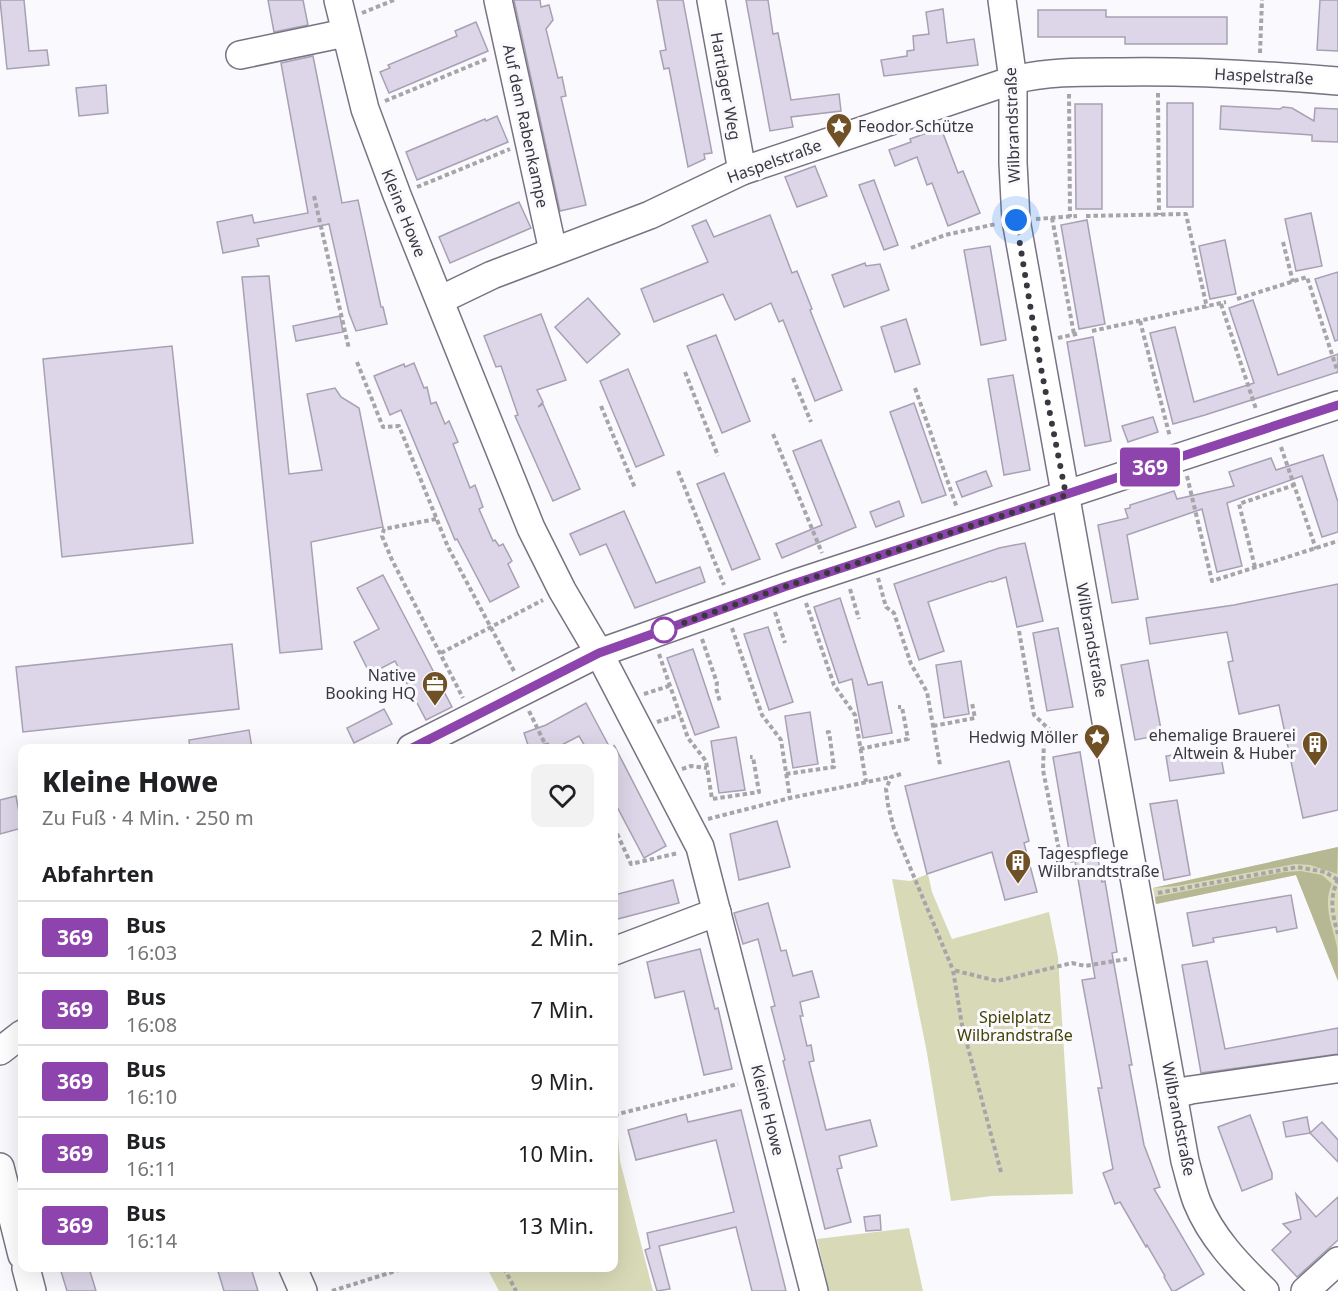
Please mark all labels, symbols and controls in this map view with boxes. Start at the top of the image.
street label: Hartlager Weg [706,30,746,142]
street label: Auf dem Rabenkampe [498,42,554,210]
street label: Haspelstraße [1214,62,1314,90]
street label: Wilbrandstraße [999,67,1025,183]
place icon: Feodor Schütze [824,111,854,149]
place label: Feodor Schütze [858,115,974,137]
street label: Haspelstraße [724,134,824,188]
street label: Kleine Howe [376,166,432,260]
your location [1001,205,1031,235]
line badge: 369 [1116,448,1184,486]
text: 369 [1132,453,1168,481]
street label: Wilbrandstraße [1071,581,1113,699]
unlabelled marker [651,617,677,643]
place label: Native Booking HQ [325,664,416,704]
office icon: Native Booking HQ [420,669,450,707]
place icon: Hedwig Möller [1082,722,1112,760]
place label: ehemalige Brauerei Altwein & Huber [1149,724,1296,764]
place label: Hedwig Möller [968,726,1078,748]
building icon: ehemalige Brauerei Altwein & Huber [1300,729,1330,767]
text: Kleine Howe [42,762,218,800]
button: heart [531,764,594,827]
text: Zu Fuß · 4 Min. · 250 m [42,804,254,831]
place label: Tagespflege Wilbrandtstraße [1038,842,1160,882]
building icon: Tagespflege Wilbrandtstraße [1003,847,1033,885]
text: Abfahrten [42,858,154,888]
text: Bus [126,909,166,939]
text: 2 Min. [531,922,594,952]
text: 369 [57,923,93,951]
text: 16:03 [126,939,177,966]
text: Bus [126,981,166,1011]
text: 7 Min. [531,994,594,1024]
text: 369 [57,995,93,1023]
park label: Spielplatz Wilbrandstraße [957,1006,1073,1046]
text: 16:08 [126,1011,177,1038]
text: Bus [126,1053,166,1083]
street label: Wilbrandstraße [1157,1060,1201,1178]
street label: Kleine Howe [746,1062,790,1158]
text: 9 Min. [531,1066,594,1096]
text: 369 [57,1067,93,1095]
text: 16:10 [126,1083,177,1110]
text: Bus [126,1125,166,1155]
text: 10 Min. [518,1138,594,1168]
text: 369 [57,1139,93,1167]
text: 16:11 [126,1155,177,1182]
text: Bus [126,1197,166,1227]
text: 13 Min. [518,1210,594,1240]
text: 369 [57,1211,93,1239]
text: 16:14 [126,1227,177,1254]

